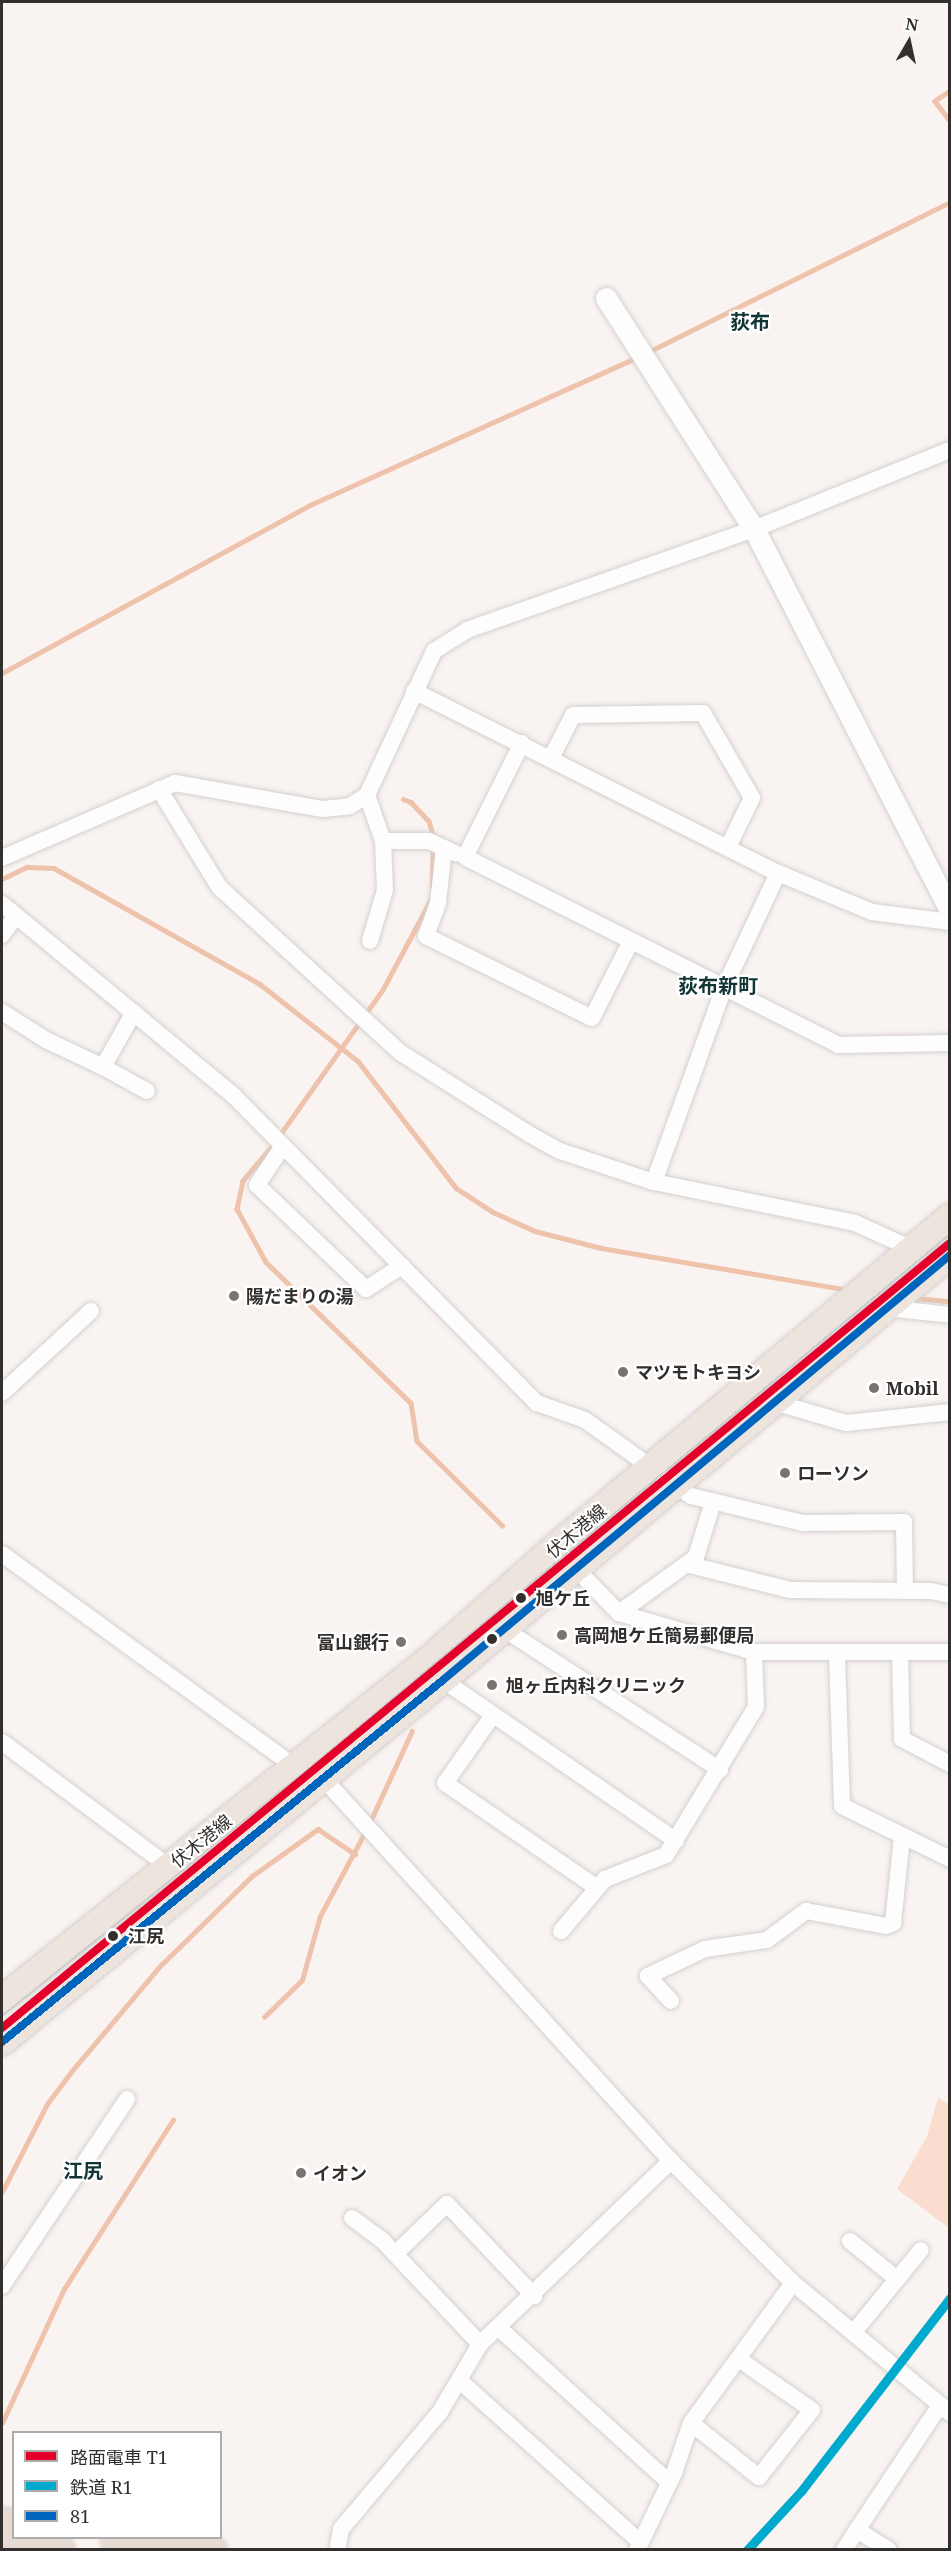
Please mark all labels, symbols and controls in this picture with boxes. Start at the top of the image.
north arrow [879,12,939,72]
text: N [904,12,920,36]
district label: 荻布 [730,309,770,333]
district label: 荻布新町 [678,973,758,997]
place label: 陽だまりの湯 [246,1285,354,1307]
marker: 陽だまりの湯 [227,1289,241,1303]
place label: マツモトキヨシ [635,1361,761,1383]
marker: マツモトキヨシ [616,1365,630,1379]
place label: Mobil [886,1377,939,1399]
marker: Mobil [867,1381,881,1395]
place label: ローソン [797,1462,869,1484]
marker: ローソン [778,1466,792,1480]
street label: 伏木港線 [541,1500,611,1562]
place label: 旭ケ丘 [536,1587,590,1609]
marker: 旭ケ丘 [511,1588,531,1608]
place label: 高岡旭ケ丘簡易郵便局 [574,1624,754,1646]
marker: 高岡旭ケ丘簡易郵便局 [555,1628,569,1642]
place label: 富山銀行 [317,1631,389,1653]
unlabelled marker [486,1633,498,1645]
marker: 富山銀行 [394,1635,408,1649]
place label: 旭ヶ丘内科クリニック [506,1674,686,1696]
marker: 旭ヶ丘内科クリニック [483,1676,501,1694]
street label: 伏木港線 [166,1810,236,1872]
place label: 江尻 [128,1925,164,1947]
marker: 江尻 [103,1926,123,1946]
district label: 江尻 [63,2158,103,2182]
place label: イオン [313,2162,367,2184]
marker: イオン [294,2166,308,2180]
legend [12,2431,222,2539]
text: 路面電車 T1 [70,2445,168,2469]
text: 鉄道 R1 [70,2475,133,2499]
text: 81 [70,2504,90,2528]

